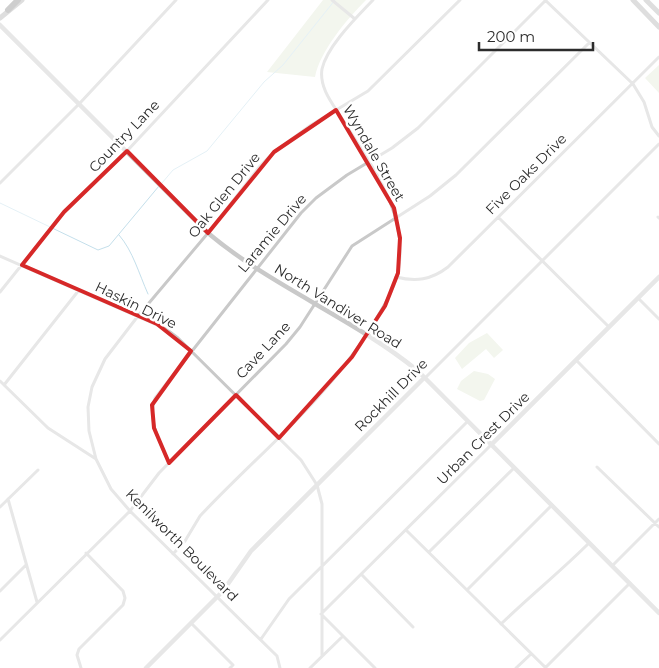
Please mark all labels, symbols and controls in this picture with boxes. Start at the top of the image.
scale bar [479,20,593,52]
text: 200 m [487,27,535,46]
street label: Country Lane [85,96,163,176]
street label: Wyndale Street [339,101,409,205]
street label: Five Oaks Drive [482,130,570,218]
street label: Oak Glen Drive [184,149,264,241]
street label: Laramie Drive [234,190,310,276]
street label: North Vandiver Road [271,260,405,352]
street label: Haskin Drive [92,278,180,332]
street label: Cave Lane [232,318,294,382]
street label: Rockhill Drive [351,355,431,435]
street label: Urban Crest Drive [433,388,533,488]
street label: Kenilworth Boulevard [122,485,242,605]

